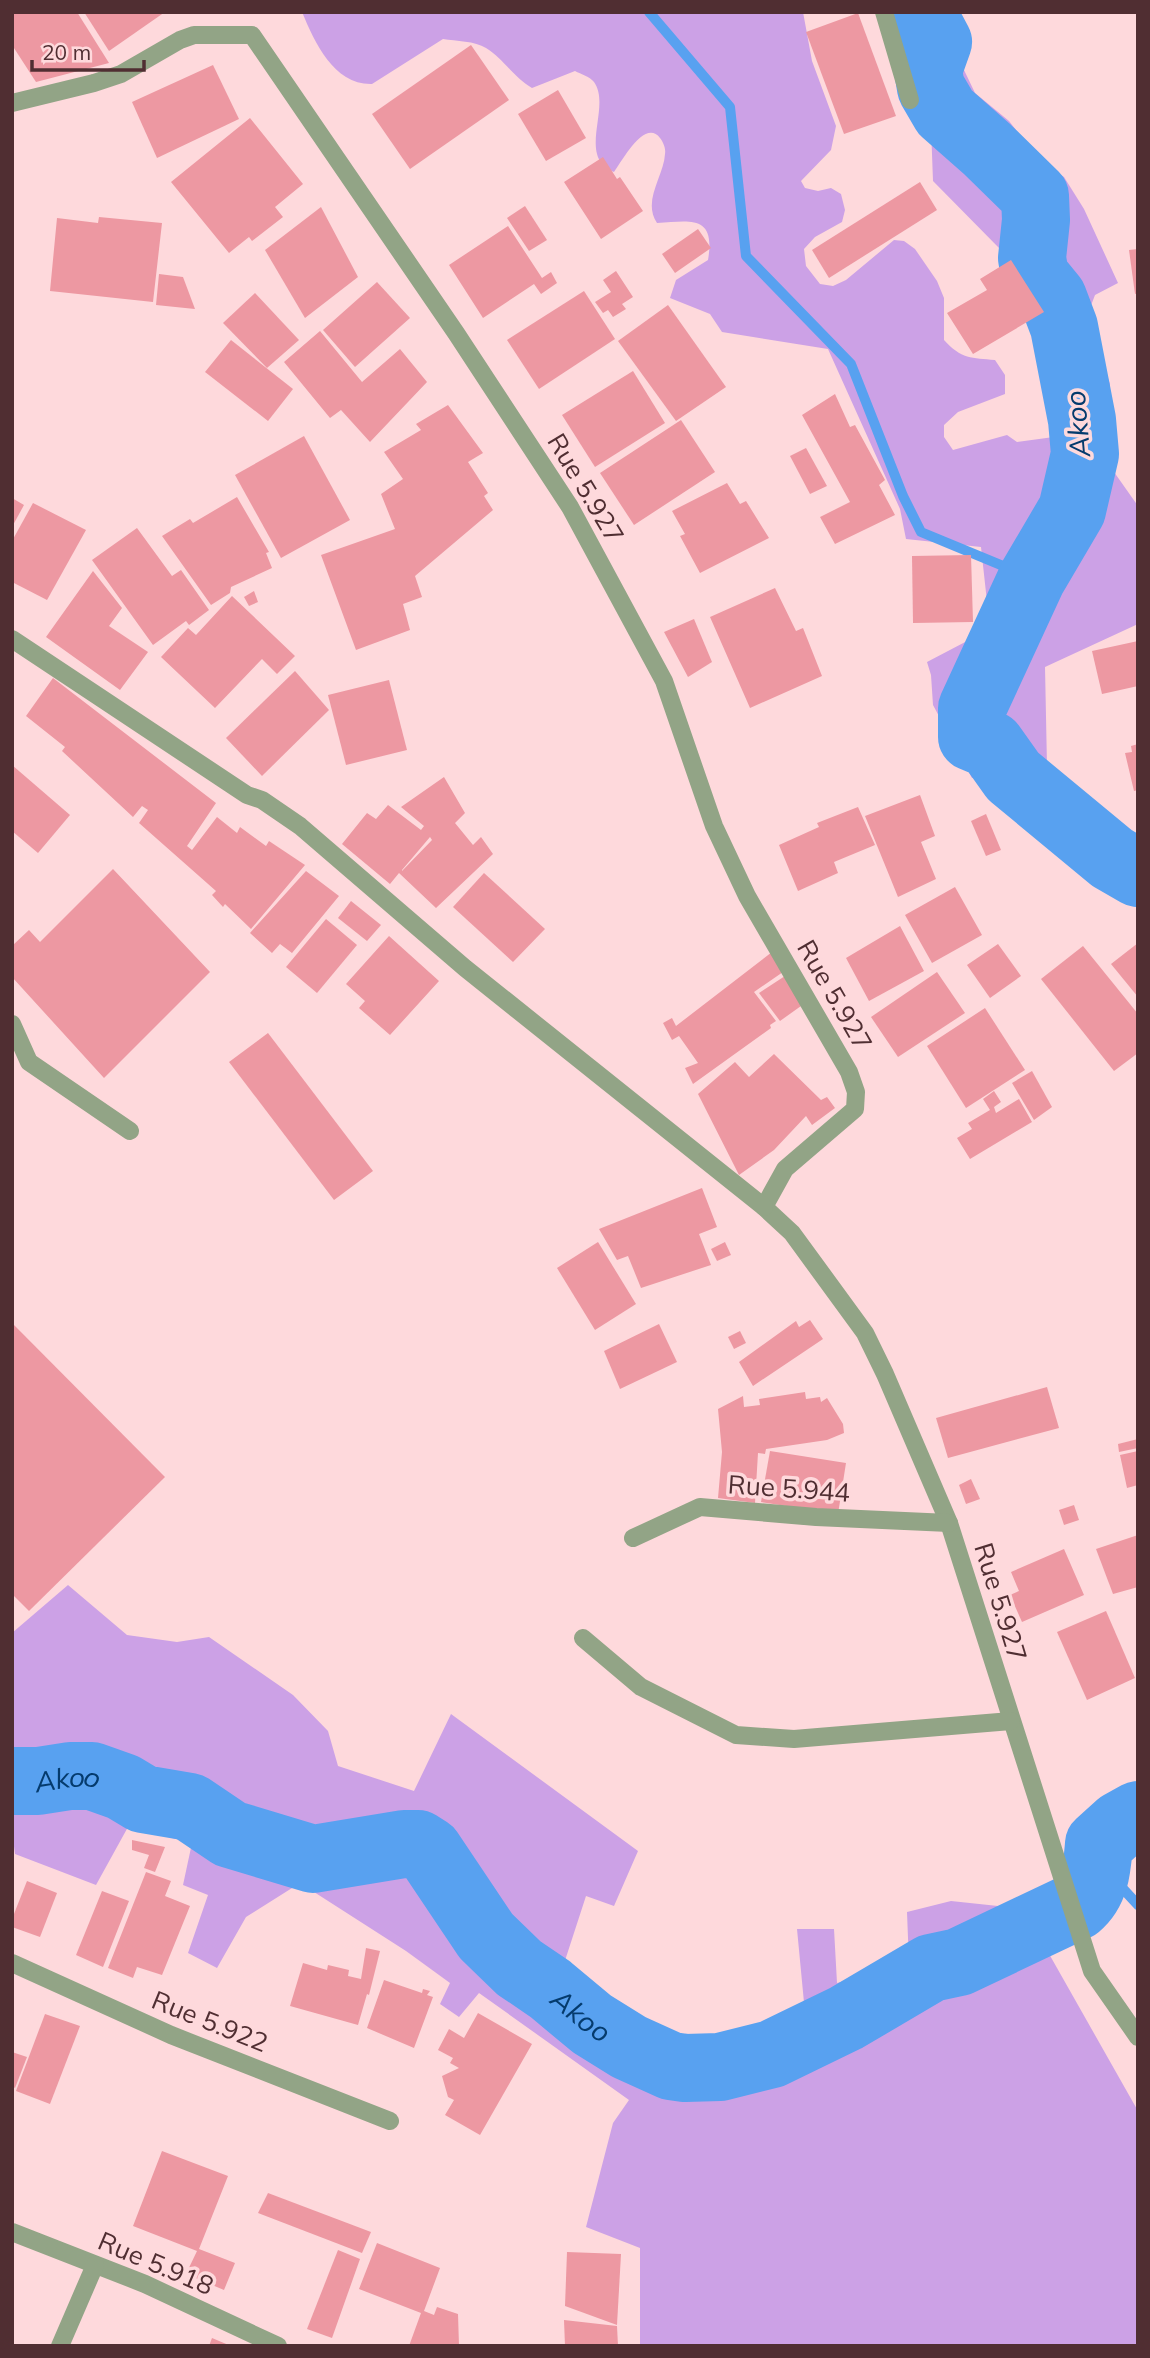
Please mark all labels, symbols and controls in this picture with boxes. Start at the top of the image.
scale bar [32,28,144,72]
text: 20 m [42,39,91,65]
water label: Akoo [1057,389,1097,460]
street label: Rue 5.927 [540,427,632,549]
street label: Rue 5.927 [790,934,880,1056]
street label: Rue 5.944 [727,1467,851,1509]
street label: Rue 5.927 [967,1539,1035,1665]
water label: Akoo [31,1757,106,1799]
water label: Akoo [544,1980,618,2049]
street label: Rue 5.922 [147,1983,273,2059]
street label: Rue 5.918 [93,2224,219,2302]

